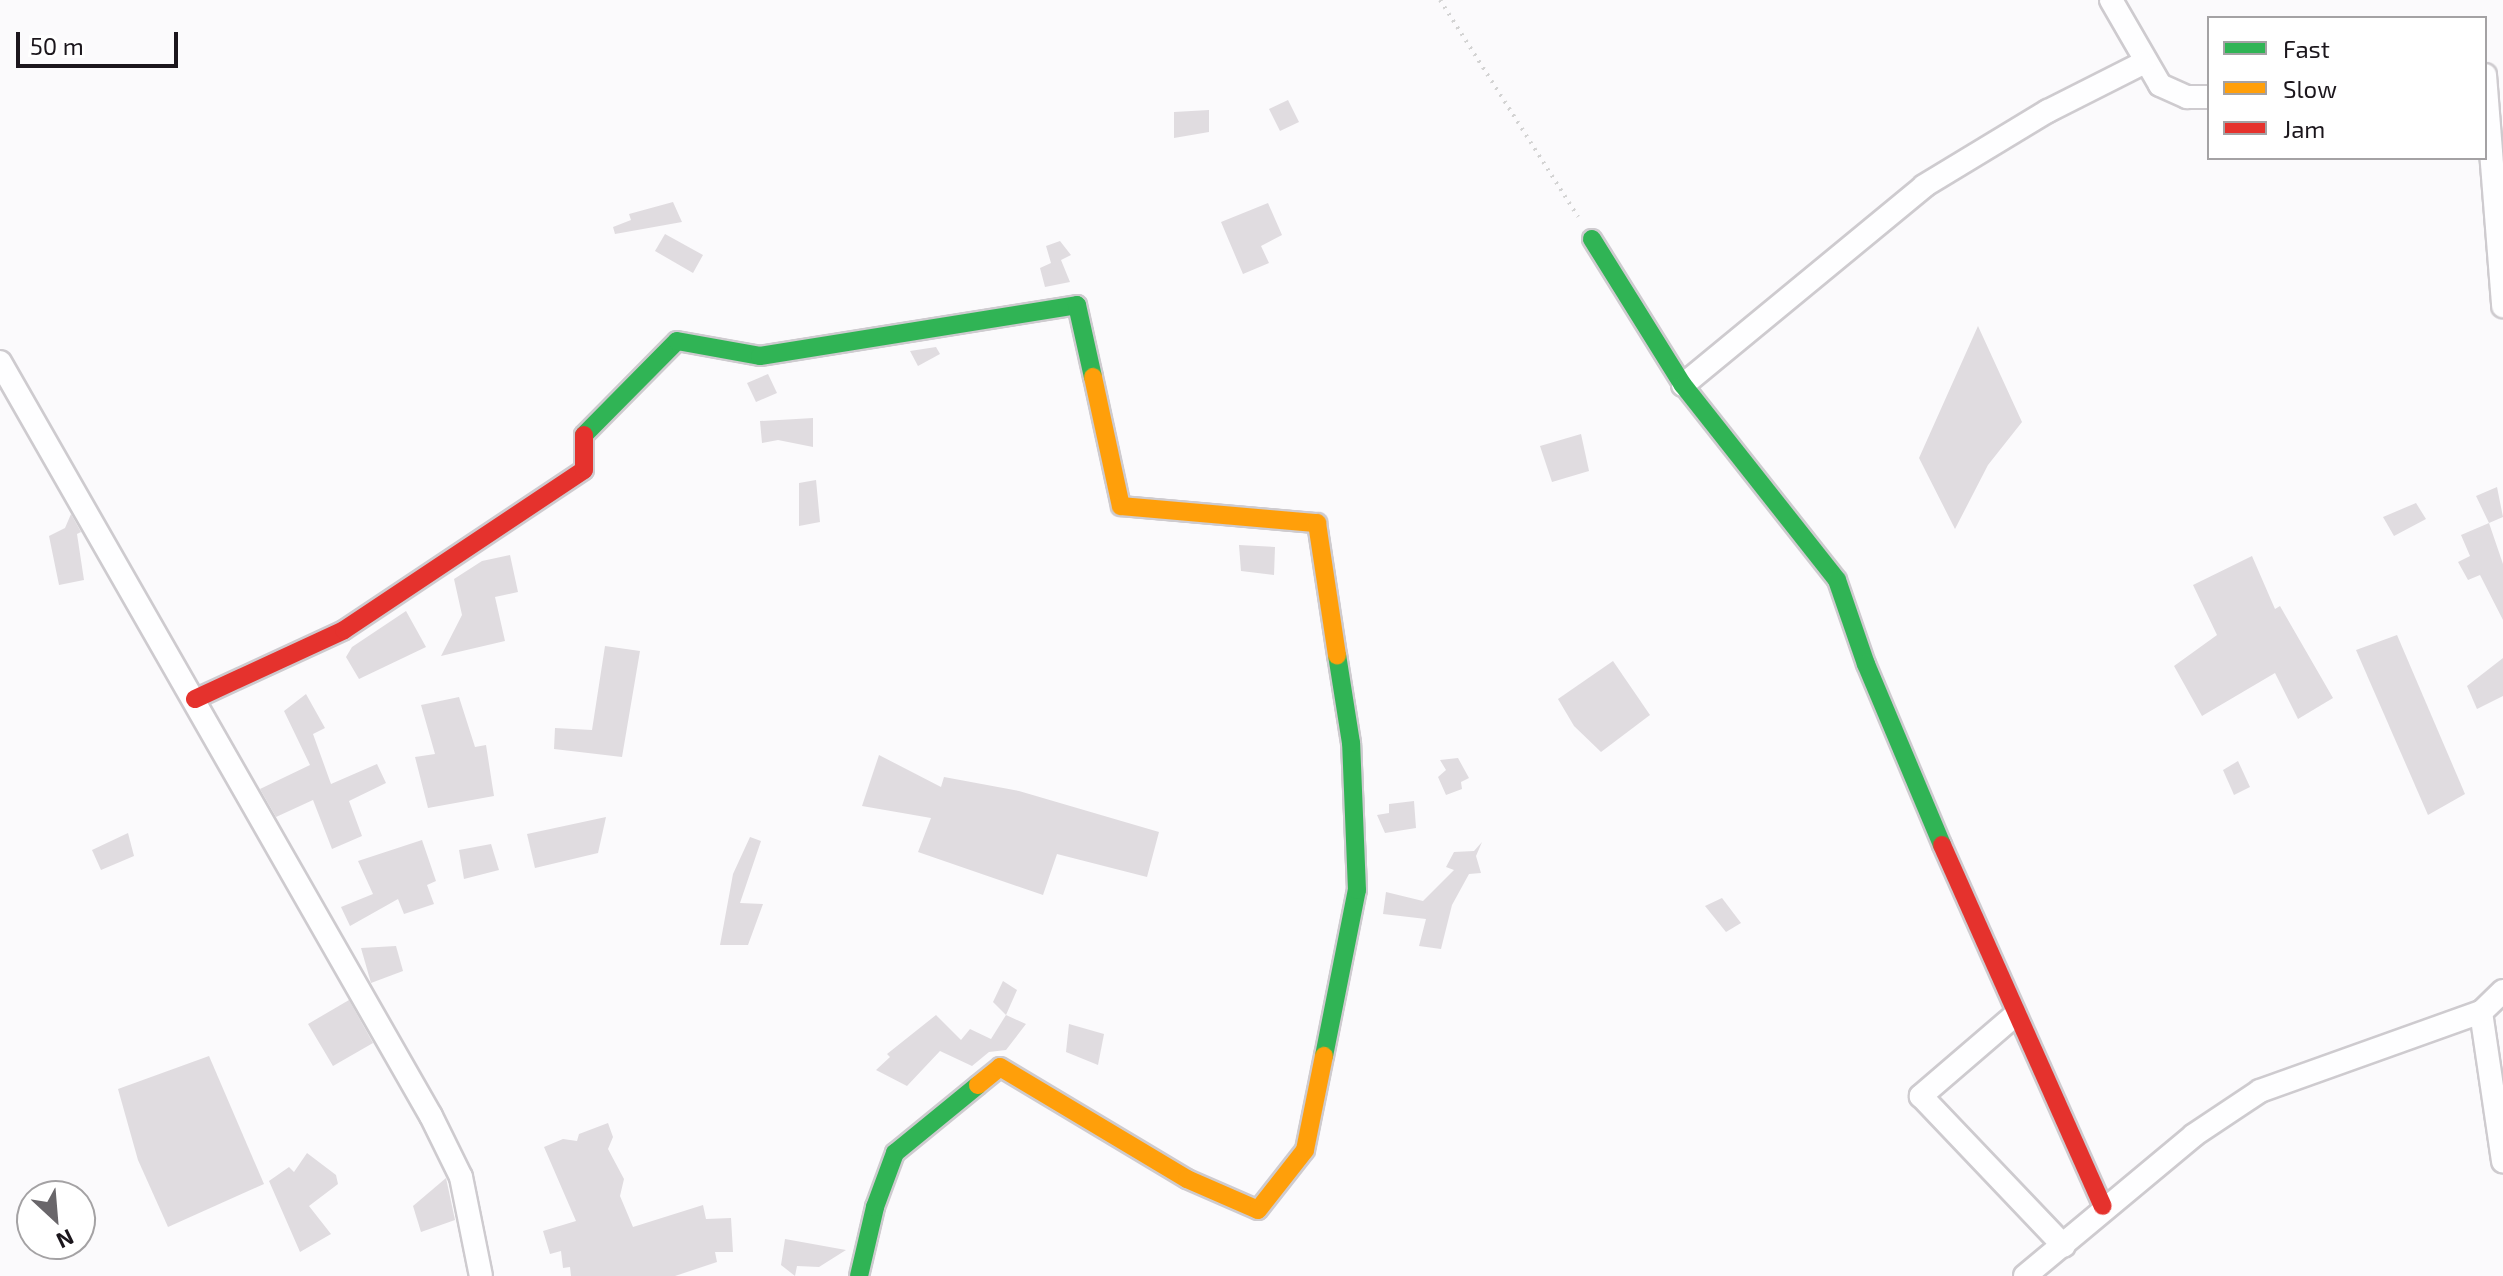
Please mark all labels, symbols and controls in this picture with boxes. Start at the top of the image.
scale bar [20,16,182,66]
legend [2207,16,2487,160]
text: 50 m [30,31,84,60]
text: Fast [2283,34,2330,63]
text: Slow [2283,74,2337,103]
text: Jam [2283,114,2325,143]
north arrow [16,1180,96,1260]
text: N [53,1225,78,1255]

